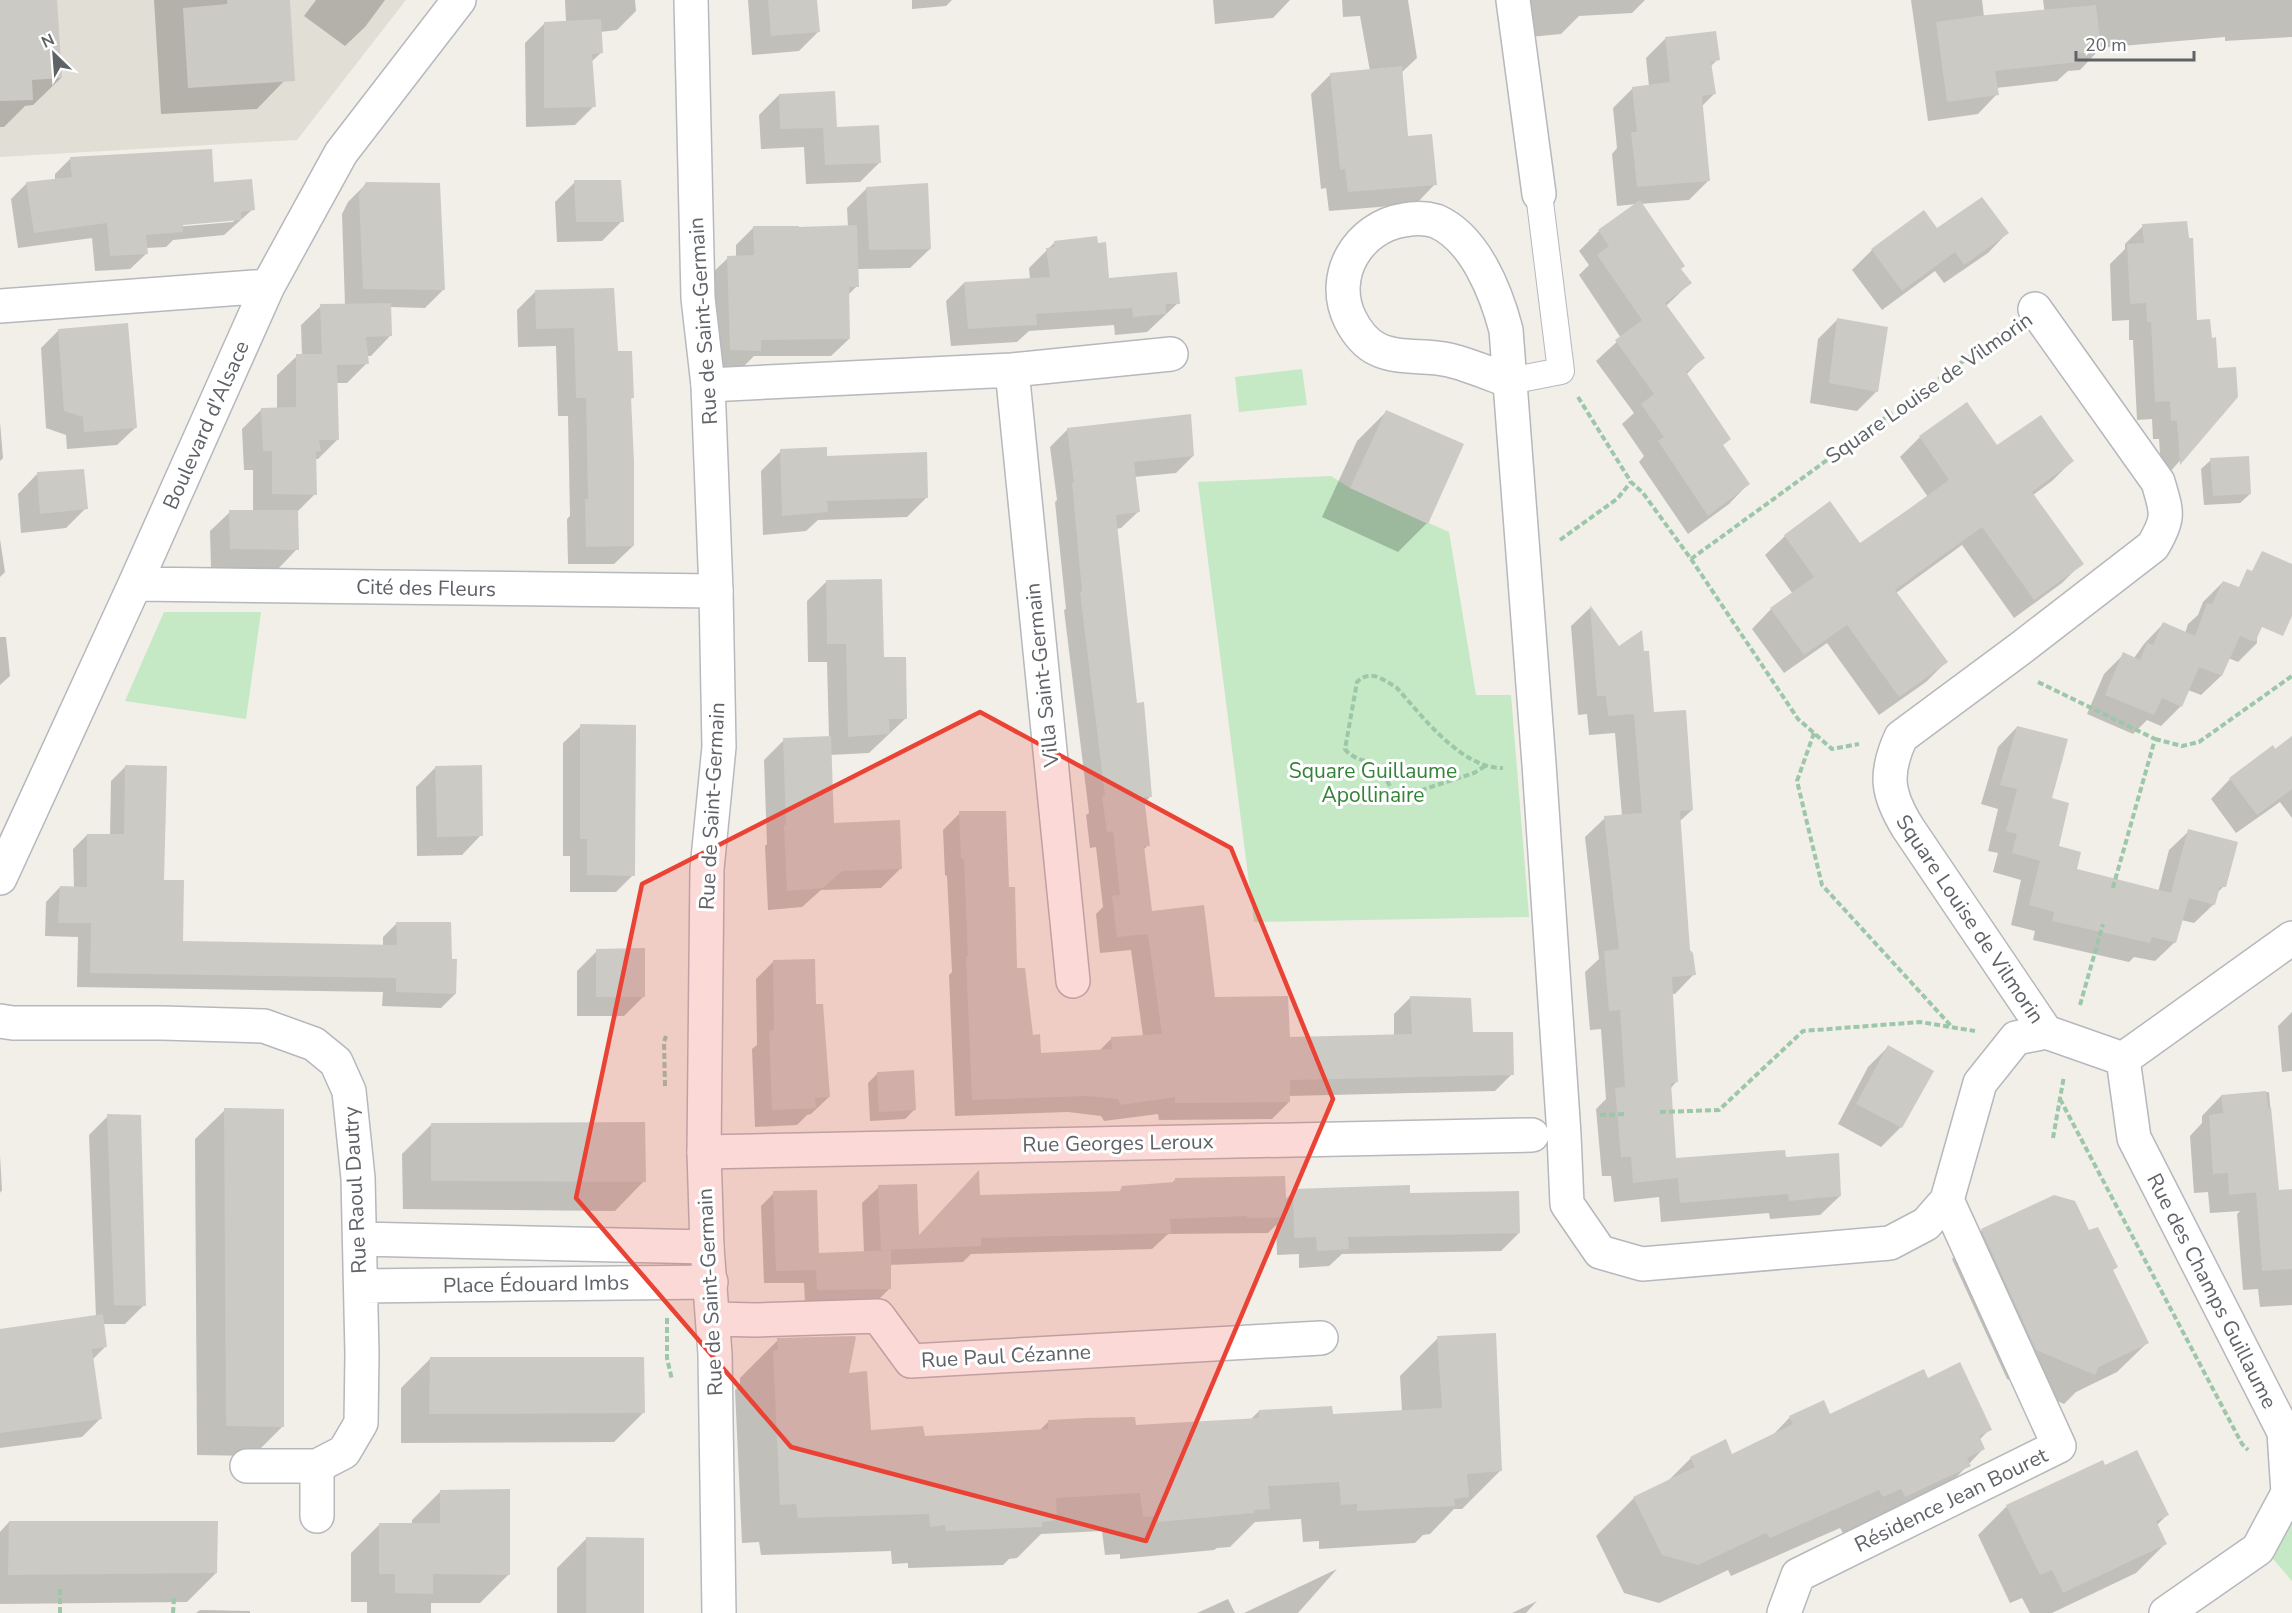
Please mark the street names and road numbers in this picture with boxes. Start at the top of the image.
street label: Rue de Saint-Germain [682,216,724,426]
street label: Square Louise de Vilmorin [1820,306,2038,470]
street label: Boulevard d'Alsace [156,336,256,514]
street label: Cité des Fleurs [356,573,496,603]
street label: Villa Saint-Germain [1018,582,1066,769]
street label: Rue de Saint-Germain [693,701,731,911]
street label: Square Louise de Vilmorin [1889,809,2051,1029]
street label: Rue Raoul Dautry [337,1105,373,1274]
street label: Rue Georges Leroux [1022,1127,1214,1159]
street label: Rue des Champs Guillaume [2140,1169,2284,1413]
street label: Rue de Saint-Germain [691,1187,729,1397]
street label: Place Édouard Imbs [443,1268,629,1300]
street label: Rue Paul Cézanne [920,1338,1092,1374]
street label: Résidence Jean Bouret [1850,1441,2053,1559]

